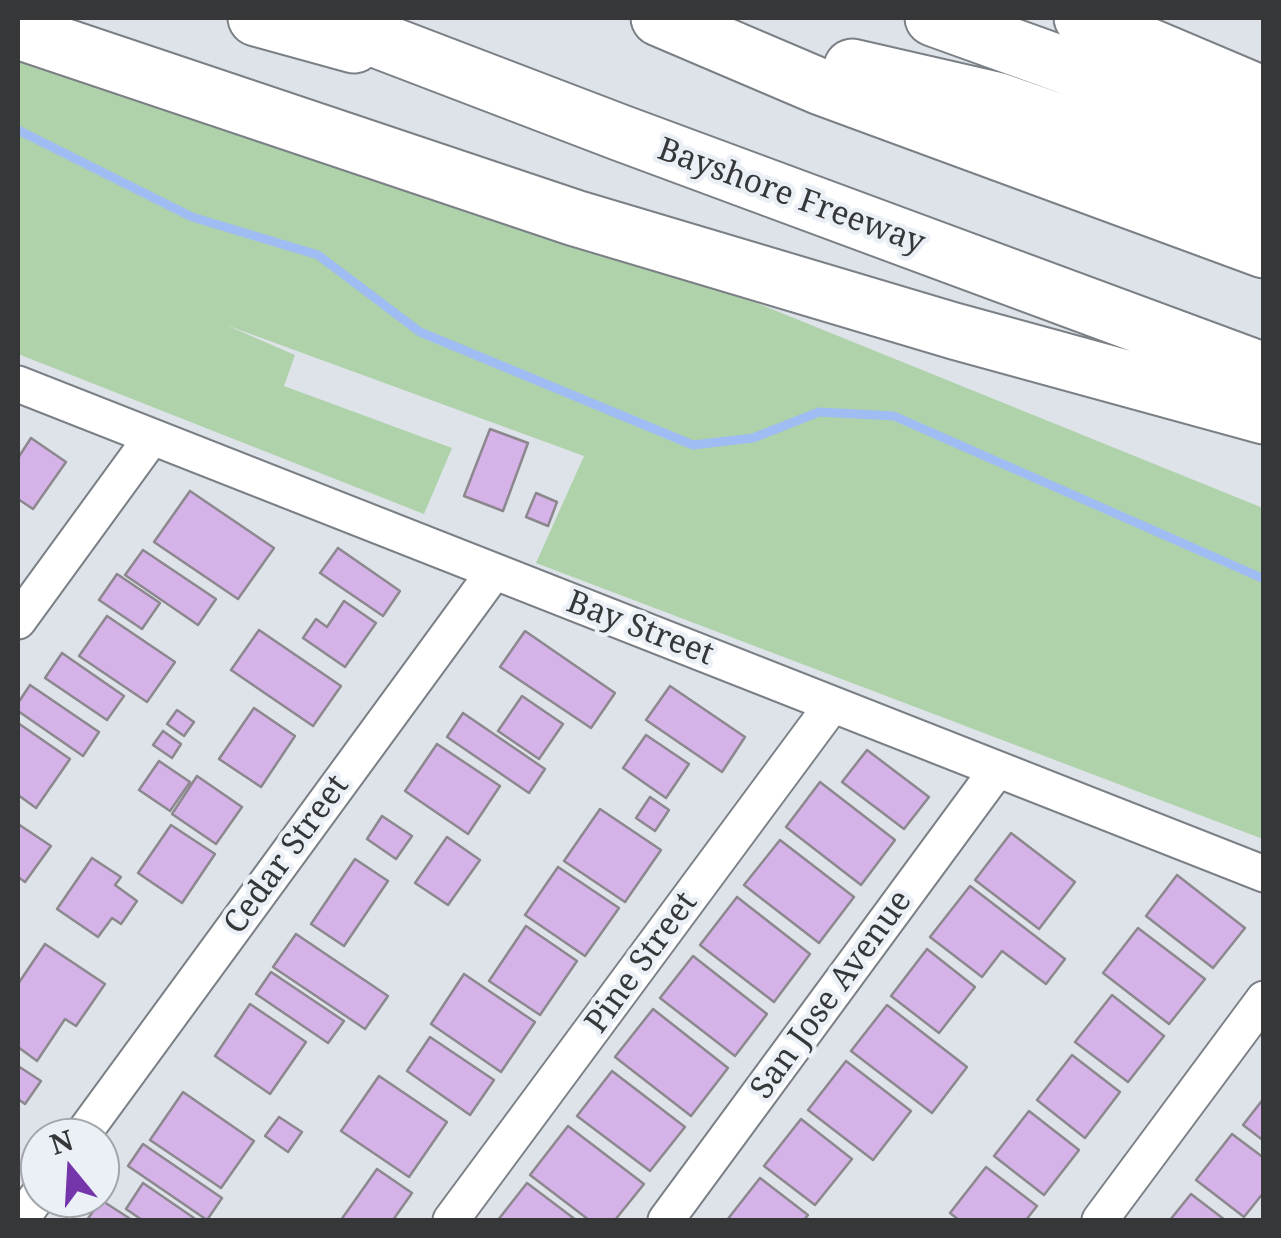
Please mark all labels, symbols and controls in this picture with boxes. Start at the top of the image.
street label: Bayshore Freeway [652,131,930,263]
street label: Bay Street [561,583,719,675]
street label: Cedar Street [216,768,358,942]
street label: San Jose Avenue [743,883,921,1107]
street label: Pine Street [578,885,706,1041]
north arrow [20,1118,120,1218]
text: N [45,1120,78,1163]

